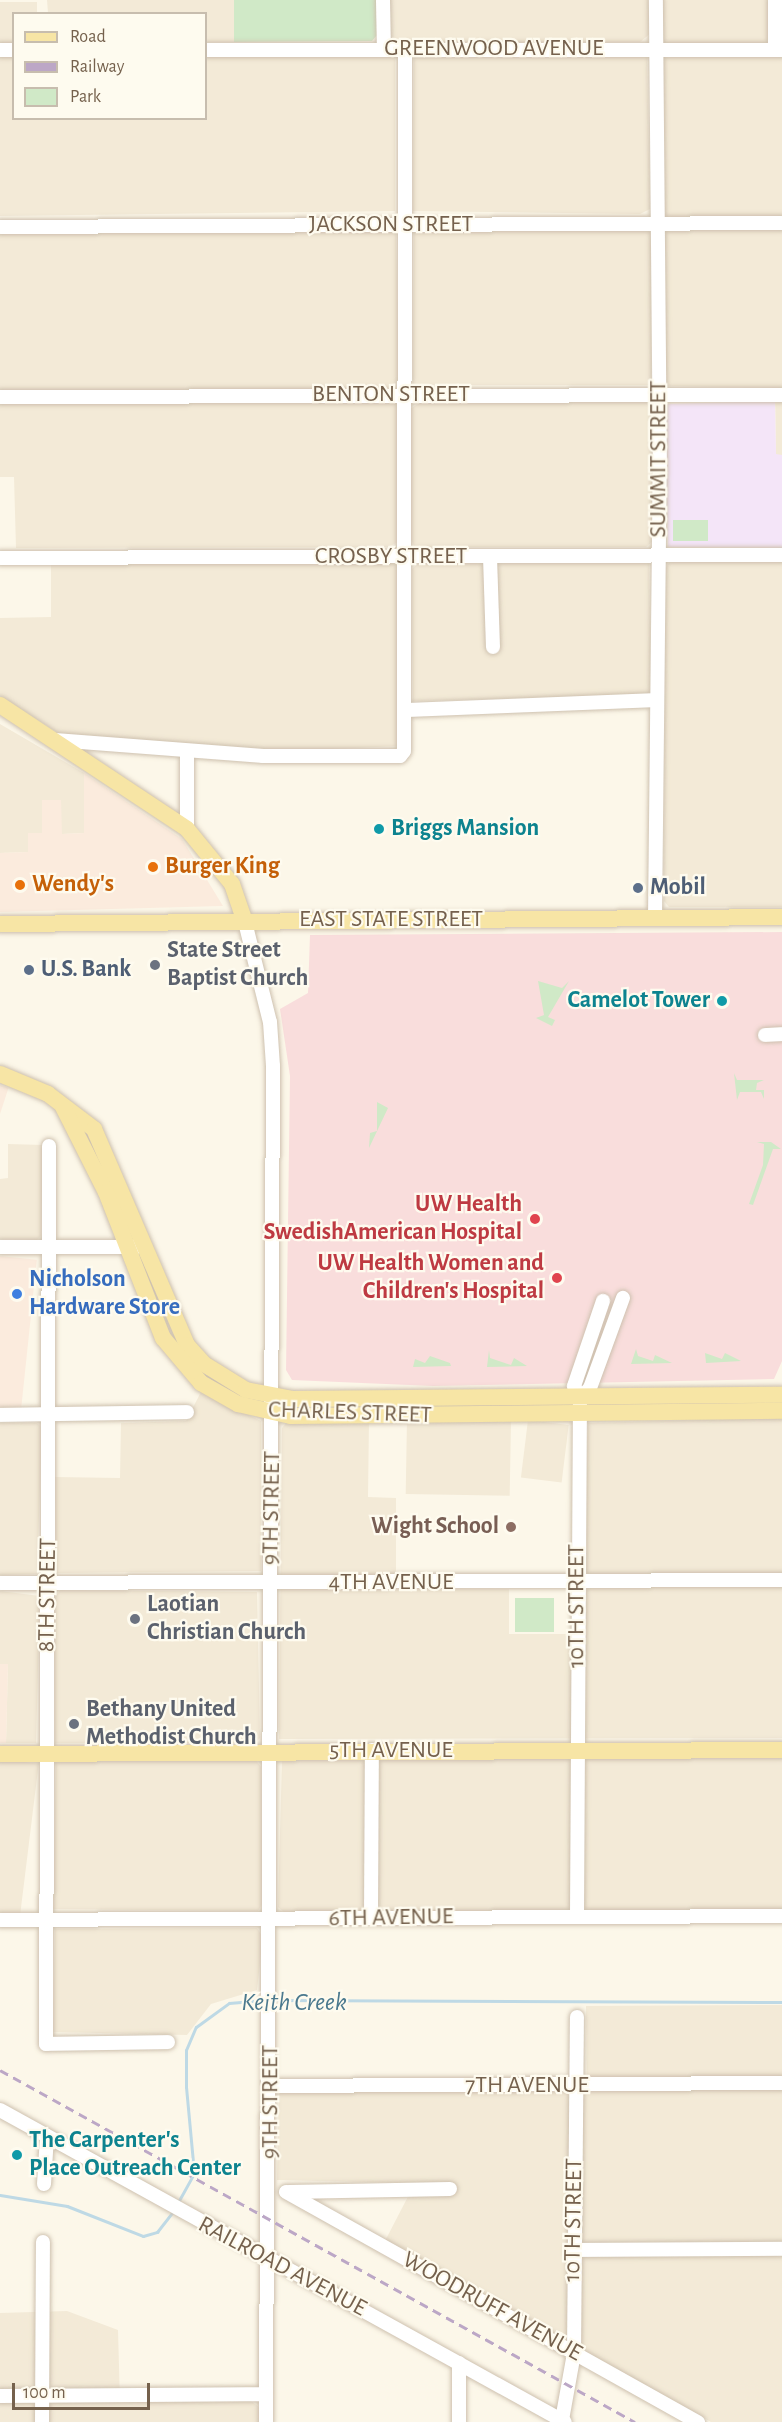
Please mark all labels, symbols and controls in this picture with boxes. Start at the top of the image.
legend [12,12,207,120]
text: Road [70,28,106,46]
street label: GREENWOOD AVENUE [384,35,604,63]
text: Railway [70,58,124,76]
text: Park [70,88,101,106]
street label: JACKSON STREET [309,211,473,239]
street label: BENTON STREET [312,381,470,409]
street label: SUMMIT STREET [645,381,673,537]
street label: CROSBY STREET [315,543,467,571]
place label: Briggs Mansion [391,815,539,843]
marker: Briggs Mansion [372,822,386,836]
place label: Burger King [165,853,280,881]
marker: Burger King [146,860,160,874]
place label: Wendy's [32,871,114,899]
place label: Mobil [650,874,706,902]
marker: Wendy's [13,878,27,892]
marker: Mobil [631,881,645,895]
street label: EAST STATE STREET [299,906,483,934]
place label: State Street Baptist Church [167,937,308,993]
place label: U.S. Bank [41,956,131,984]
marker: State Street Baptist Church [148,958,162,972]
marker: U.S. Bank [22,963,36,977]
place label: Camelot Tower [567,987,710,1015]
marker: Camelot Tower [715,994,729,1008]
place label: UW Health SwedishAmerican Hospital [264,1191,522,1247]
marker: UW Health SwedishAmerican Hospital [526,1210,544,1228]
place label: UW Health Women and Children's Hospital [317,1250,544,1306]
place label: Nicholson Hardware Store [29,1266,180,1322]
marker: UW Health Women and Children's Hospital [548,1269,566,1287]
marker: Nicholson Hardware Store [10,1287,24,1301]
street label: CHARLES STREET [268,1396,432,1430]
street label: 9TH STREET [257,1451,287,1565]
place label: Wight School [371,1513,499,1541]
marker: Wight School [504,1520,518,1534]
street label: 8TH STREET [33,1538,63,1652]
street label: 10TH STREET [563,1544,591,1668]
street label: 4TH AVENUE [328,1569,454,1597]
place label: Laotian Christian Church [147,1591,306,1647]
marker: Laotian Christian Church [128,1612,142,1626]
place label: Bethany United Methodist Church [86,1696,257,1752]
marker: Bethany United Methodist Church [67,1717,81,1731]
street label: 5TH AVENUE [329,1737,453,1765]
street label: 6TH AVENUE [328,1903,454,1933]
water label: Keith Creek [241,1987,347,2019]
street label: 9TH STREET [257,2045,285,2159]
street label: 7TH AVENUE [465,2072,589,2100]
place label: The Carpenter's Place Outreach Center [29,2127,241,2183]
marker: The Carpenter's Place Outreach Center [10,2148,24,2162]
street label: 10TH STREET [559,2158,589,2282]
street label: RAILROAD AVENUE [193,2211,371,2323]
street label: WOODRUFF AVENUE [397,2246,587,2368]
scale bar [15,2371,153,2409]
text: 100 m [23,2384,66,2402]

